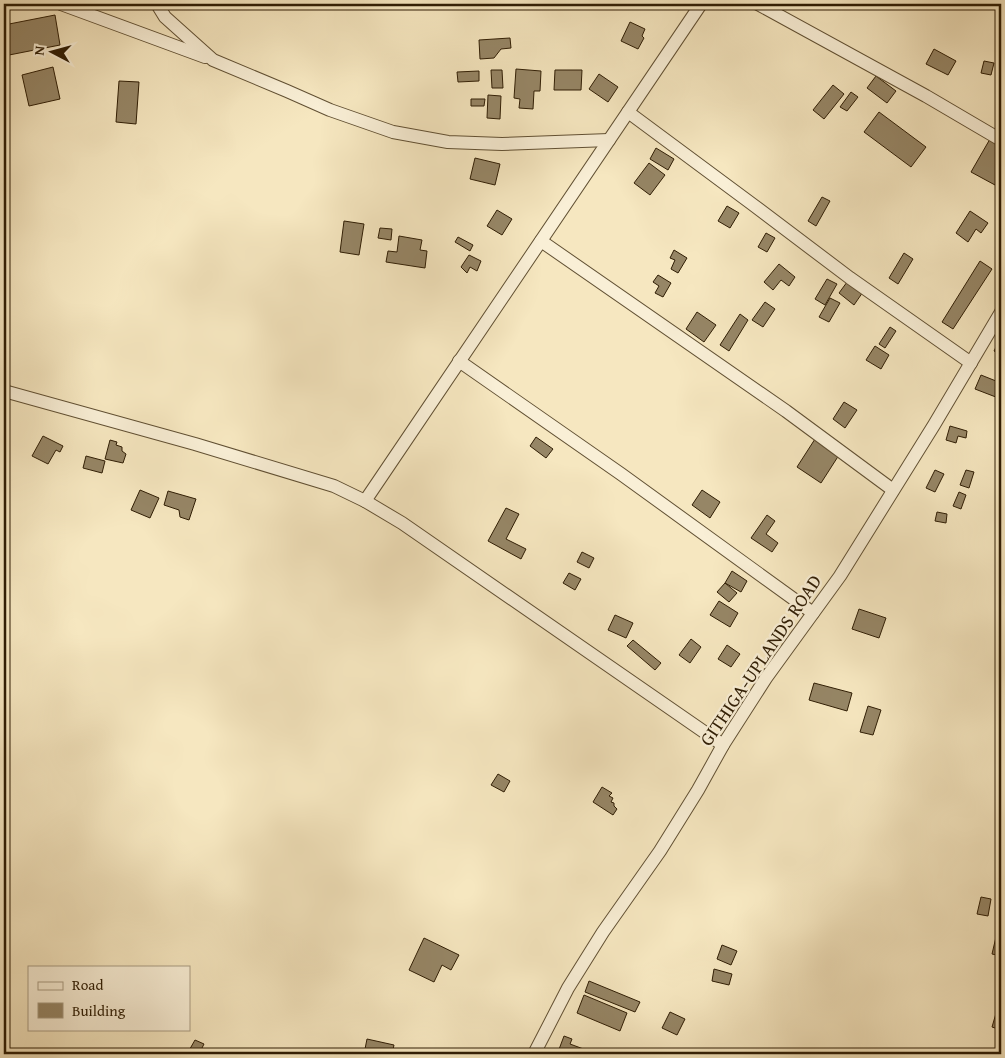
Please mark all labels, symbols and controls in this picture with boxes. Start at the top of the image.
north arrow [28,28,78,78]
text: N [29,44,50,56]
street label: GITHIGA-UPLANDS ROAD [692,569,828,751]
legend [28,966,190,1030]
text: Road [72,974,103,995]
text: Building [72,1000,126,1021]

